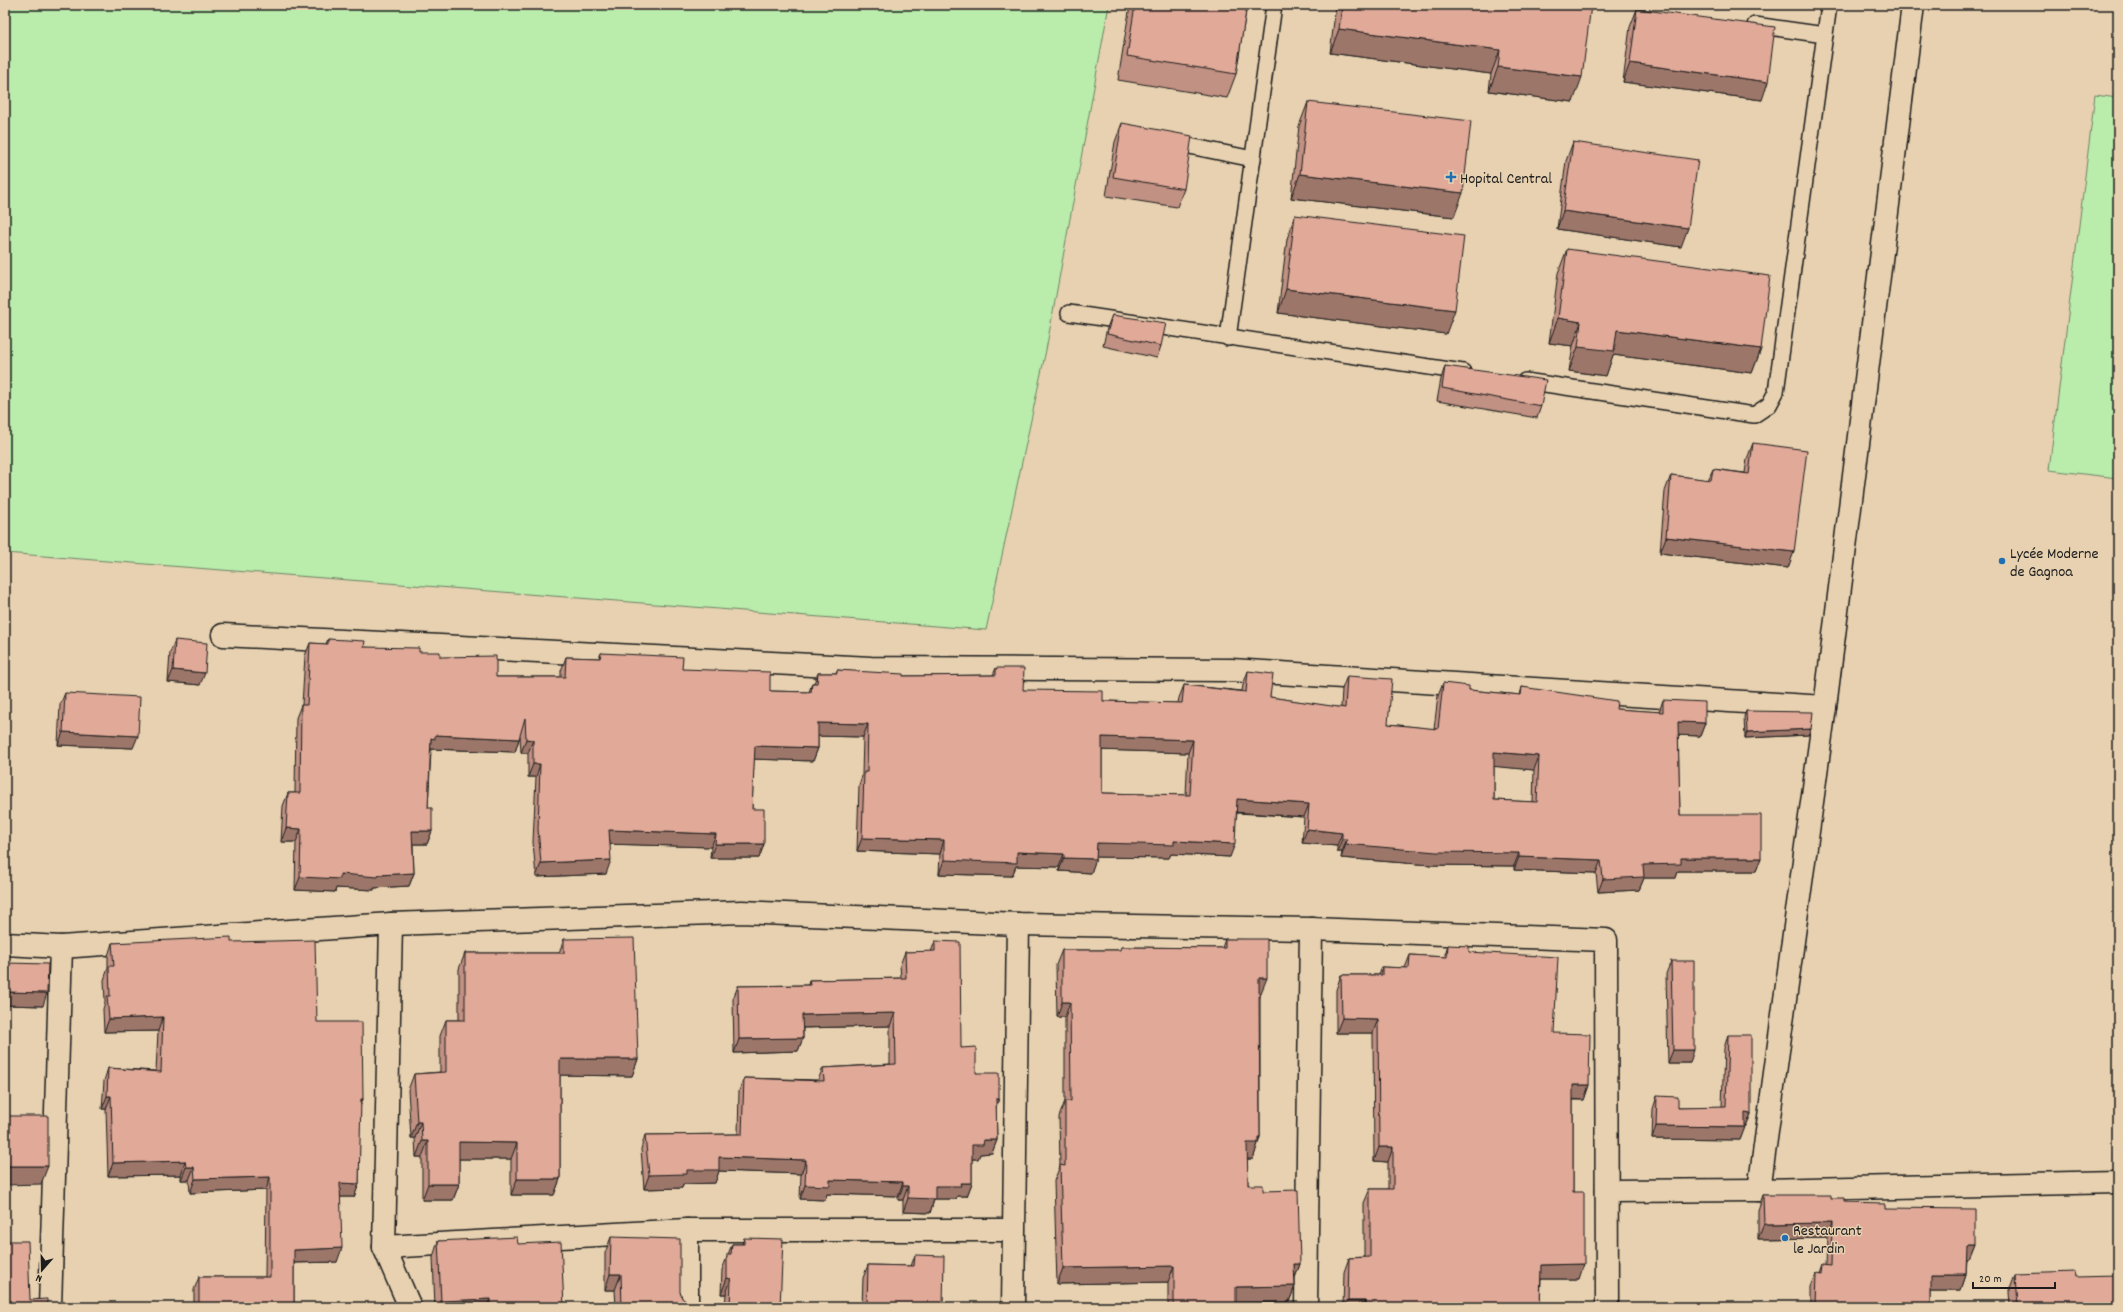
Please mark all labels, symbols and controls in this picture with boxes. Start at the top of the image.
place label: Hopital Central [1460,168,1552,191]
marker: Hopital Central [1445,171,1457,183]
place label: Lycée Moderne de Gagnoa [2010,543,2098,584]
marker: Lycée Moderne de Gagnoa [1997,556,2007,566]
place label: Restaurant le Jardin [1793,1220,1862,1261]
marker: Restaurant le Jardin [1780,1233,1790,1243]
north arrow [22,1250,62,1290]
scale bar [1973,1264,2055,1290]
text: N [33,1269,45,1286]
text: 20 m [1979,1271,2002,1288]

